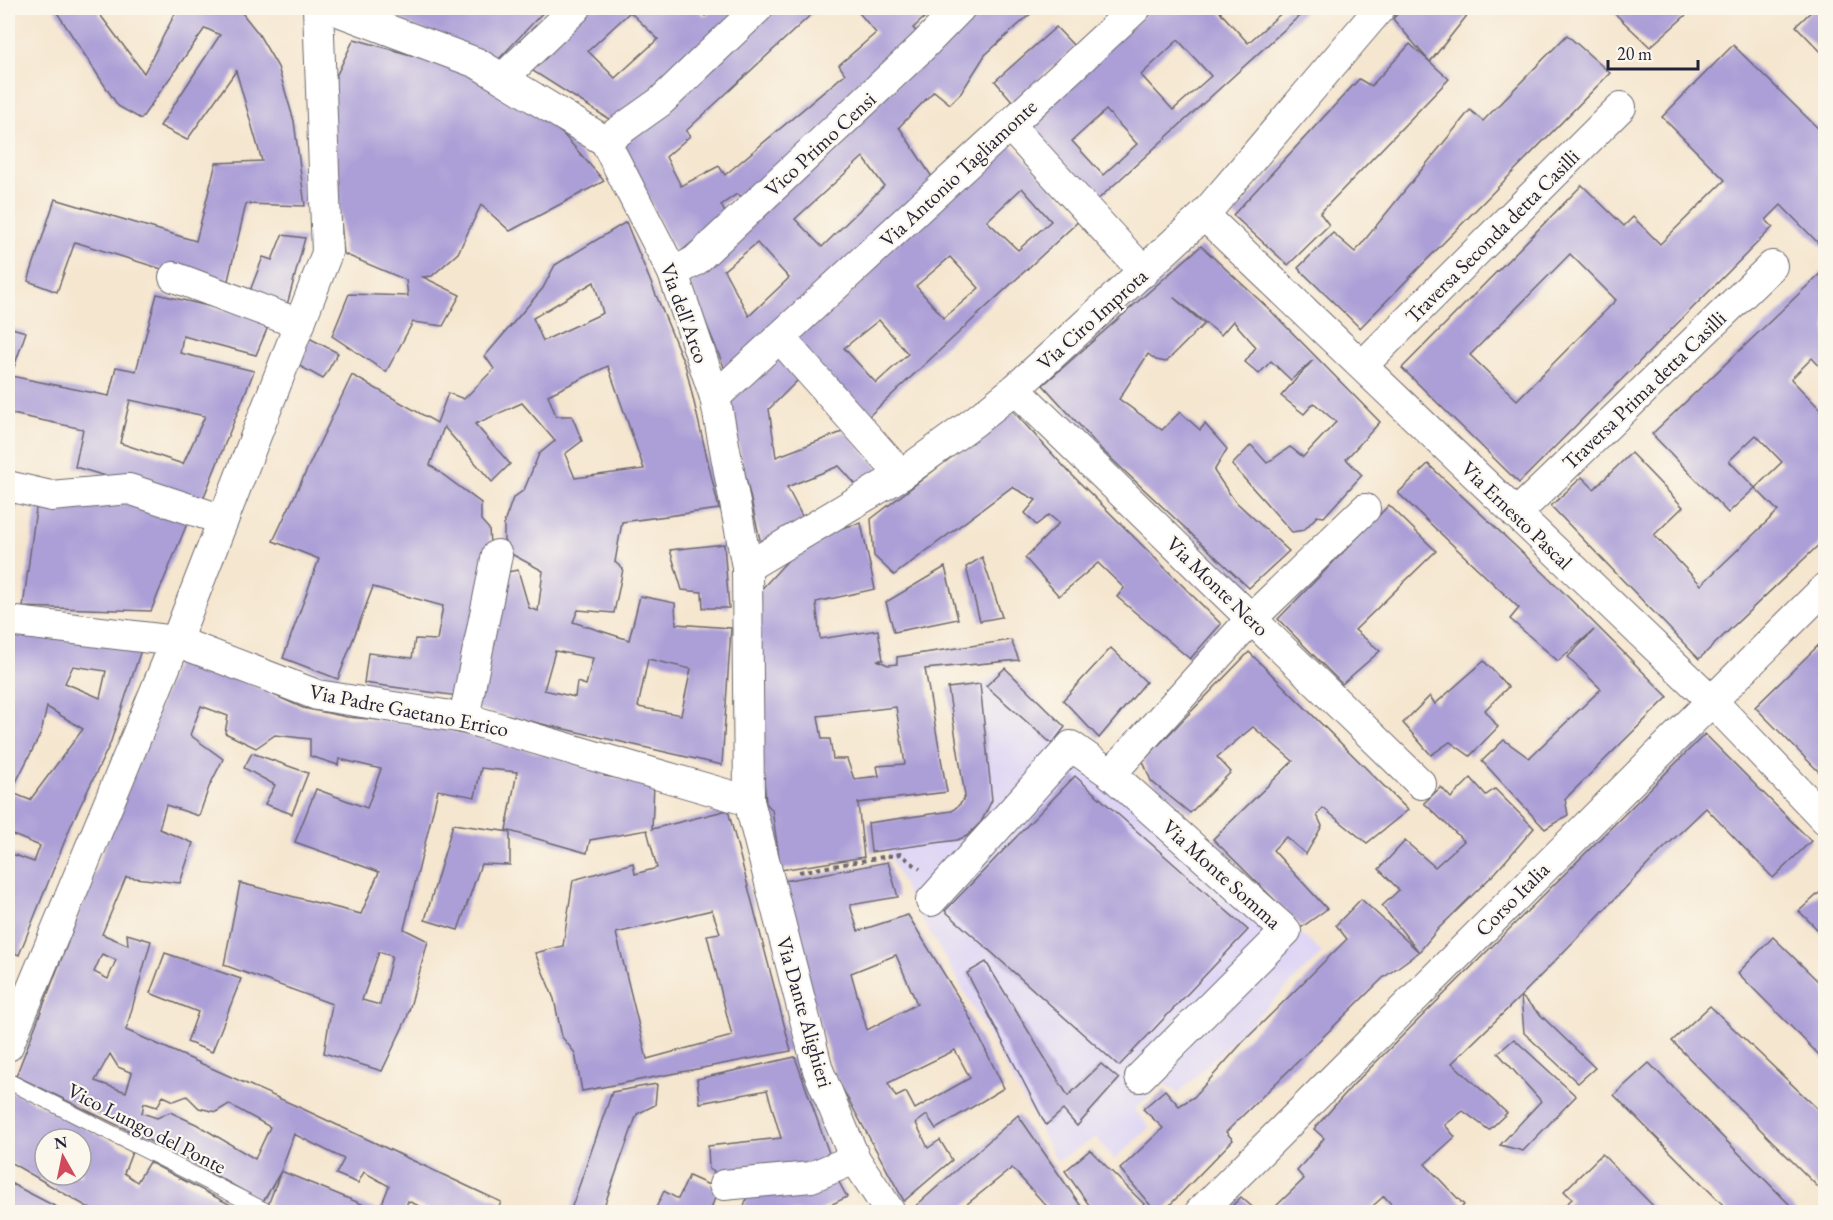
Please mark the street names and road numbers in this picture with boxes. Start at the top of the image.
street label: Vico Primo Censi [759,86,881,202]
street label: Via Antonio Tagliamonte [874,93,1042,253]
street label: Traversa Seconda detta Casilli [1399,143,1585,329]
street label: Via dell'Arco [654,259,716,367]
street label: Via Ciro Improta [1031,262,1153,376]
street label: Traversa Prima detta Casilli [1556,305,1732,475]
street label: Via Ernesto Pascal [1456,455,1578,575]
street label: Via Monte Nero [1161,530,1275,642]
street label: Via Padre Gaetano Errico [307,677,511,743]
street label: Via Monte Somma [1157,813,1288,935]
street label: Corso Italia [1469,856,1555,942]
street label: Via Dante Alighieri [771,933,839,1091]
street label: Vico Lungo del Ponte [63,1076,231,1180]

